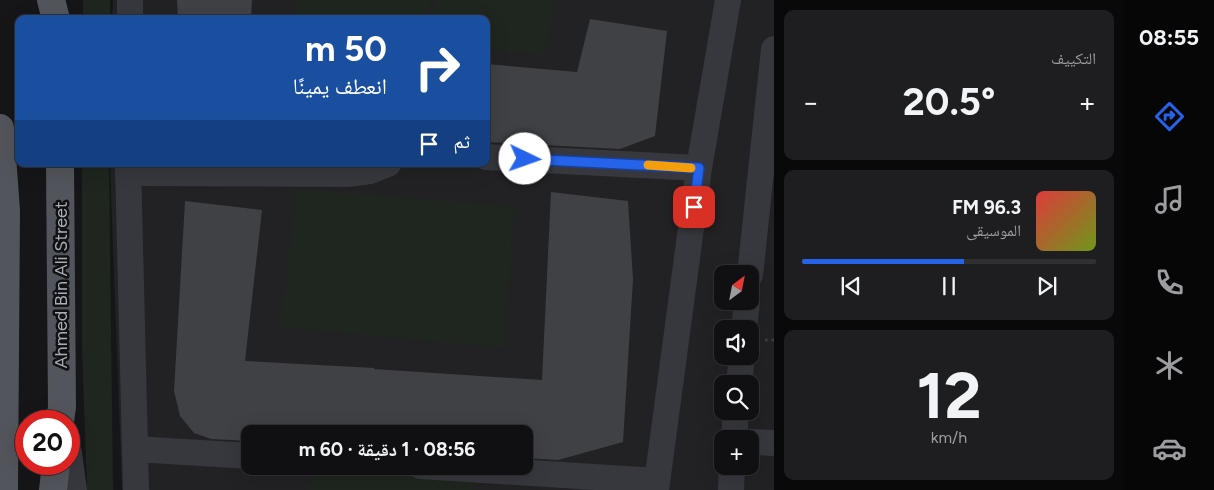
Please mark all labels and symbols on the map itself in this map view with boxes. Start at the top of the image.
position arrow [498,132,550,184]
pin [673,186,715,228]
street label: Ahmed Bin Ali Street [50,201,72,369]
north arrow [714,265,759,310]
speed limit sign: 20 [15,410,80,475]

